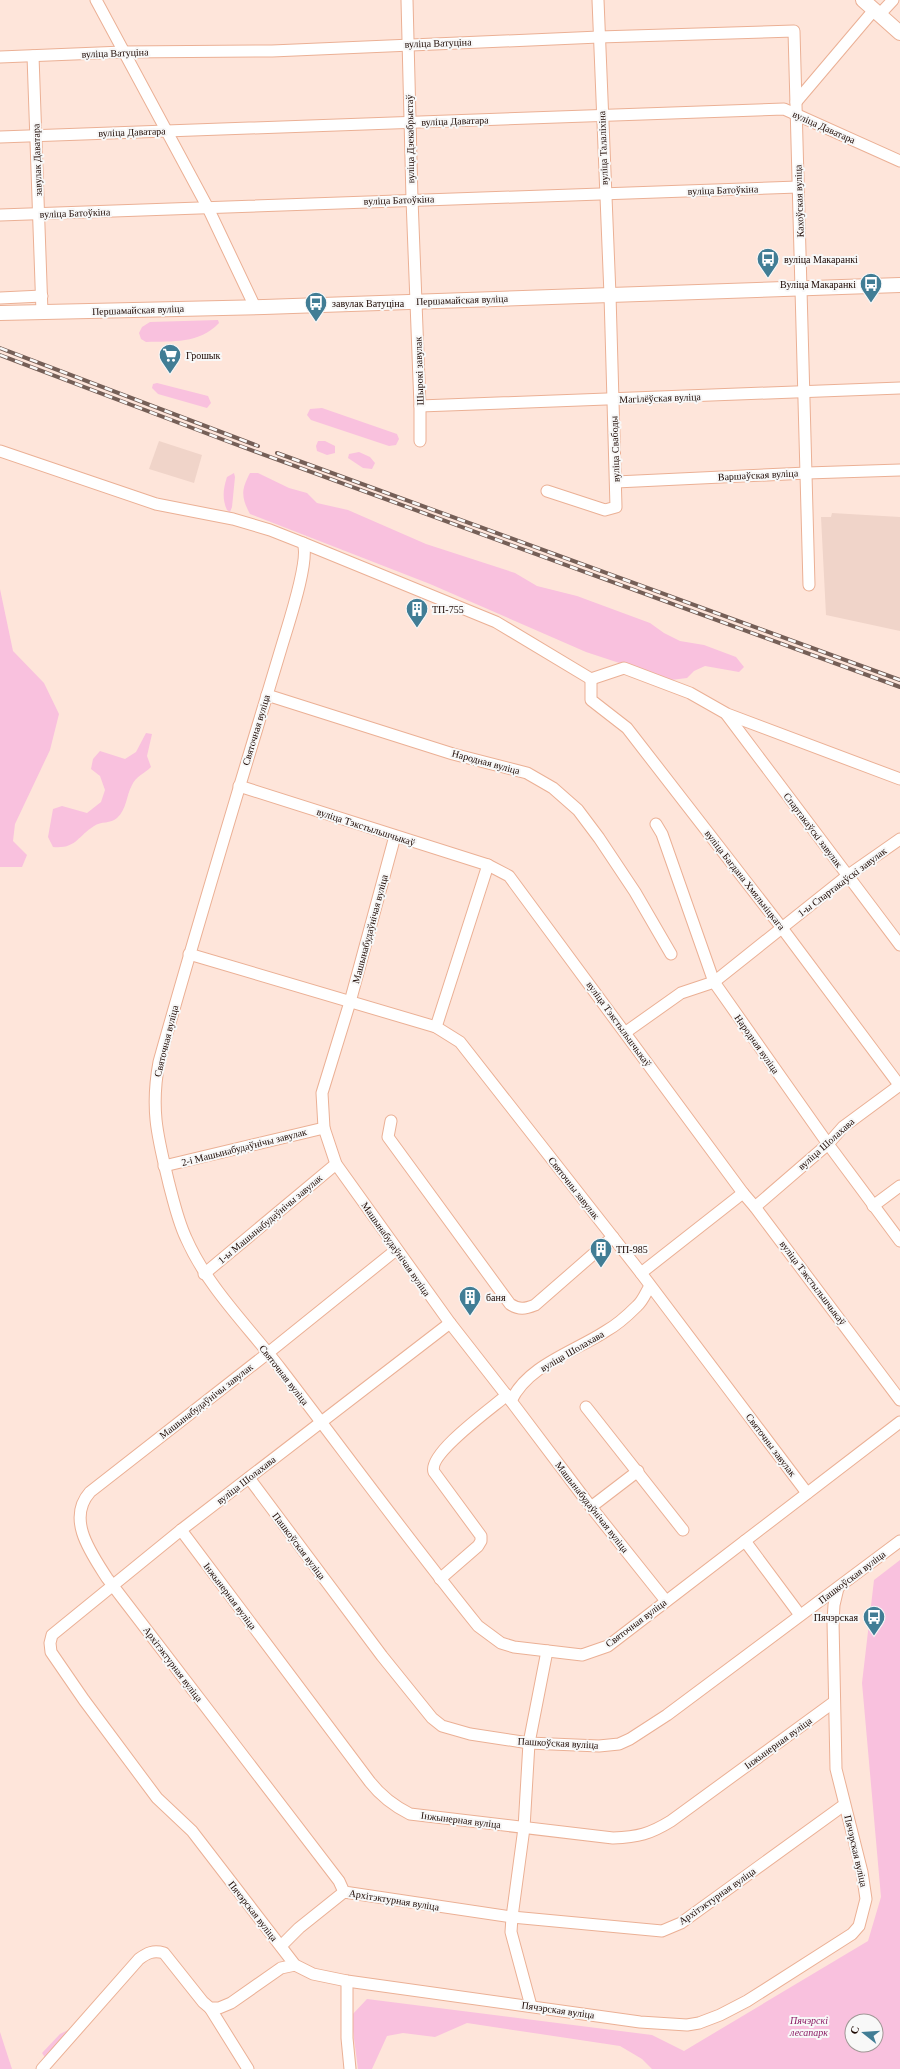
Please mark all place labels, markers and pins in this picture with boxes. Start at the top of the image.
bus stop icon: вуліца Макаранкі [755,246,781,279]
place label: вуліца Макаранкі [784,254,858,265]
bus stop icon: Вуліца Макаранкі [858,271,884,304]
place label: Вуліца Макаранкі [780,279,856,290]
bus stop icon: завулак Ватуціна [303,290,329,323]
place label: завулак Ватуціна [332,298,405,309]
supermarket icon: Грошык [157,342,183,375]
place label: Грошык [186,350,221,361]
building icon: ТП-755 [404,596,430,629]
place label: ТП-755 [432,604,464,615]
building icon: ТП-985 [588,1236,614,1269]
place label: ТП-985 [616,1244,648,1255]
building icon: баня [457,1284,483,1317]
place label: баня [486,1292,506,1303]
bus stop icon: Пячэрская [861,1604,887,1637]
place label: Пячэрская [814,1612,858,1623]

